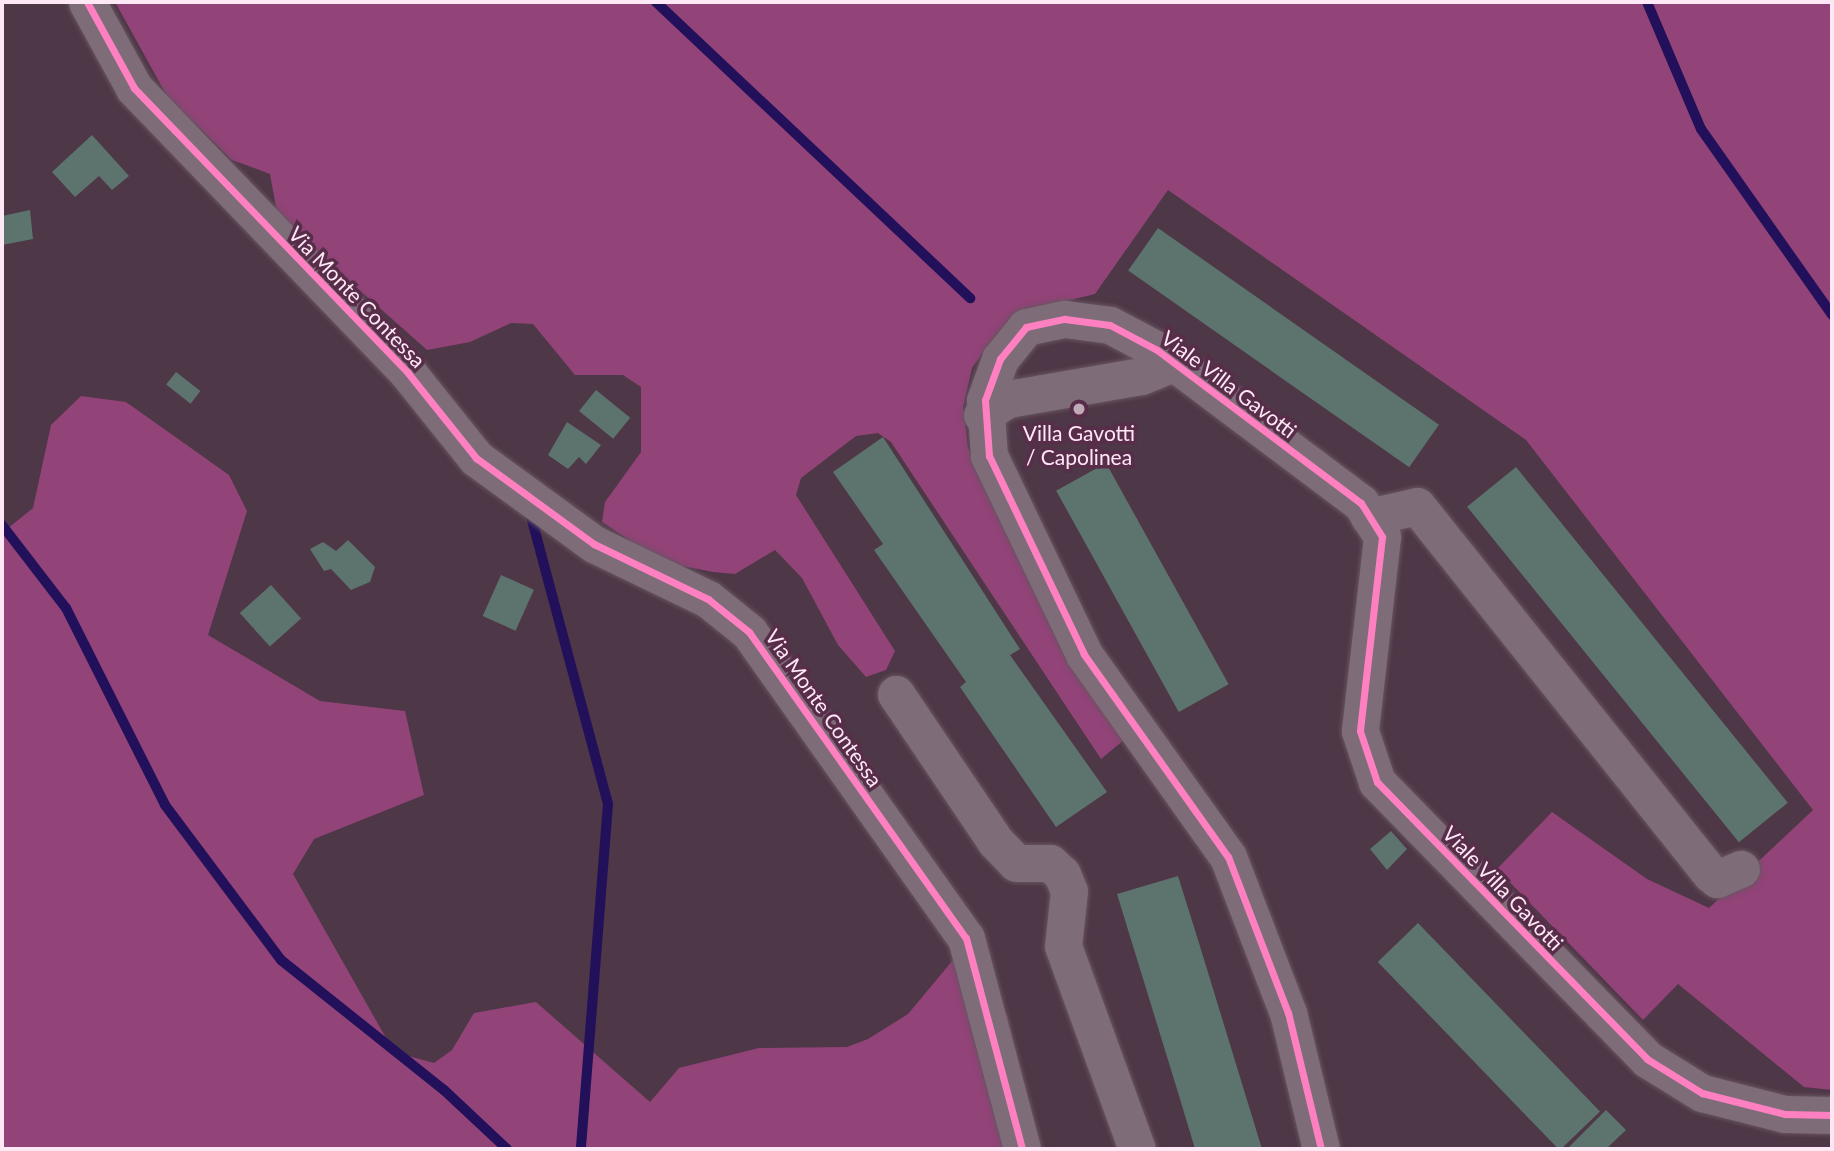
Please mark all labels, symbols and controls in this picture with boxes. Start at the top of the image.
street label: Via Monte Contessa [283,221,431,373]
street label: Viale Villa Gavotti [1156,325,1302,443]
marker: Villa Gavotti / Capolinea [1071,401,1087,417]
place label: Villa Gavotti / Capolinea [1023,420,1135,470]
street label: Via Monte Contessa [760,625,888,791]
street label: Viale Villa Gavotti [1437,820,1569,956]

